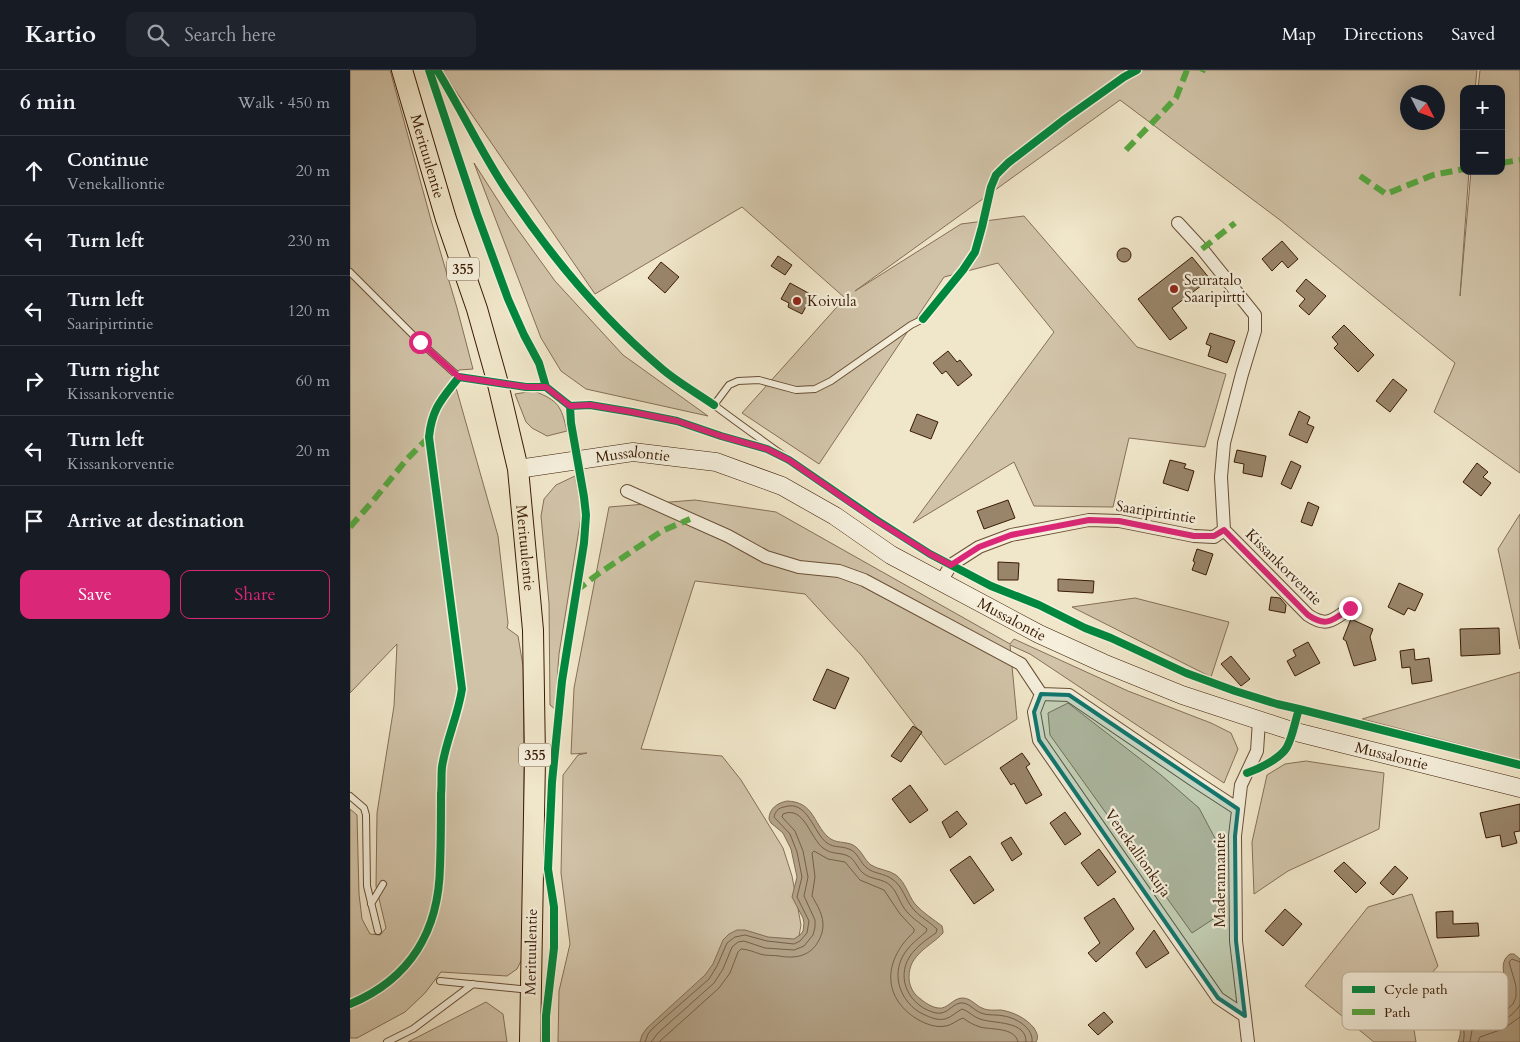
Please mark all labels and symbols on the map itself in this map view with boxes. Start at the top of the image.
north arrow [1400,85,1445,130]
street label: Merituulentie [406,112,449,201]
road number: 355 [447,258,479,280]
place label: Seuratalo Saaripirtti [1184,270,1246,307]
marker: Seuratalo Saaripirtti [1168,283,1180,295]
place label: Koivula [807,291,857,311]
marker: Koivula [791,295,803,307]
route start [409,331,432,354]
street label: Mussalontie [594,442,671,467]
street label: Saaripirtintie [1114,496,1198,528]
street label: Merituulentie [511,504,539,592]
street label: Kissankorventie [1241,524,1327,610]
street label: Mussalontie [974,593,1049,646]
route end [1339,597,1362,620]
street label: Mussalontie [1353,737,1431,775]
road number: 355 [519,744,551,766]
street label: Venekallionkuja [1100,805,1176,901]
street label: Maderannantie [1210,832,1230,928]
street label: Merituulentie [520,908,542,996]
legend [1342,972,1508,1030]
text: Cycle path [1384,980,1448,999]
text: Path [1384,1003,1411,1022]

